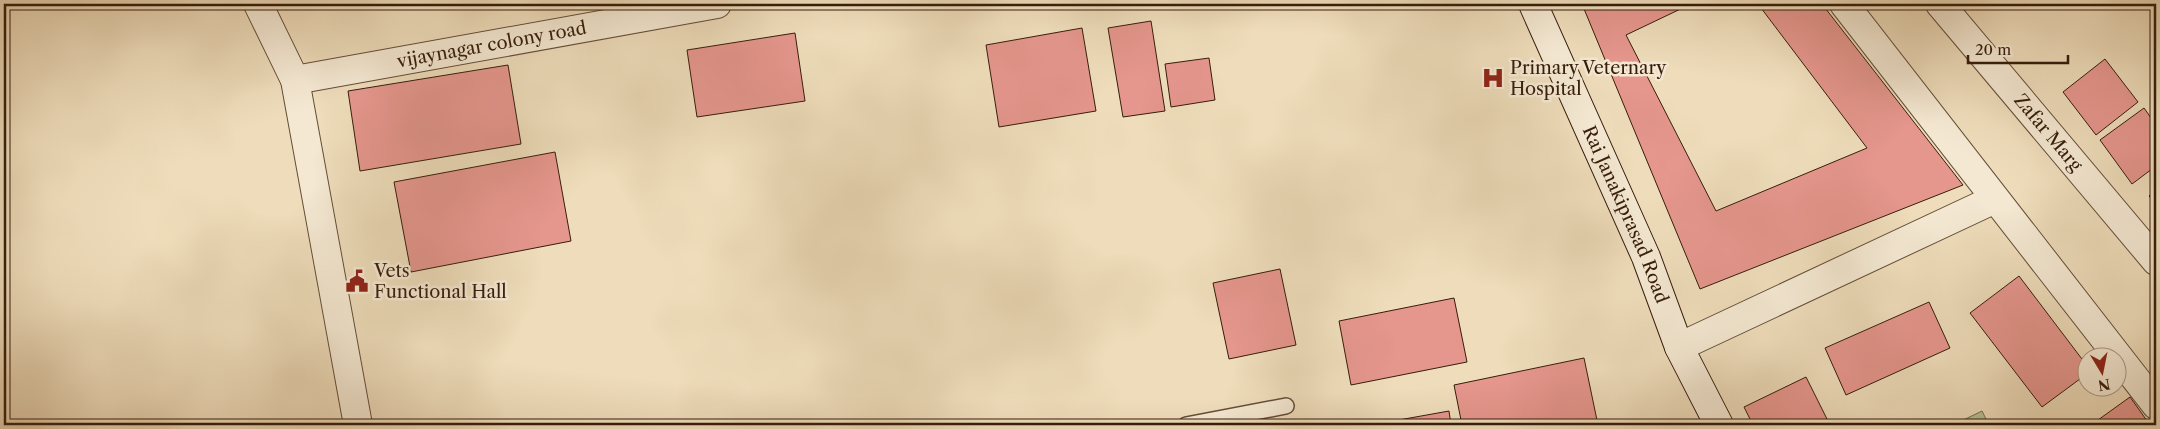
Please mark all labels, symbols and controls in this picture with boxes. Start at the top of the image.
street label: vijaynagar colony road [394,17,588,73]
scale bar [1968,32,2068,64]
text: 20 m [1975,40,2011,59]
place label: Primary Veternary Hospital [1510,57,1667,100]
hospital icon: Primary Veternary Hospital [1480,65,1506,91]
street label: Zafar Marg [2009,89,2087,176]
street label: Rai Janakiprasad Road [1578,122,1673,306]
place label: Vets Functional Hall [373,260,507,303]
public building icon: Vets Functional Hall [344,268,370,294]
north arrow [2078,346,2128,396]
text: N [2097,375,2112,395]

